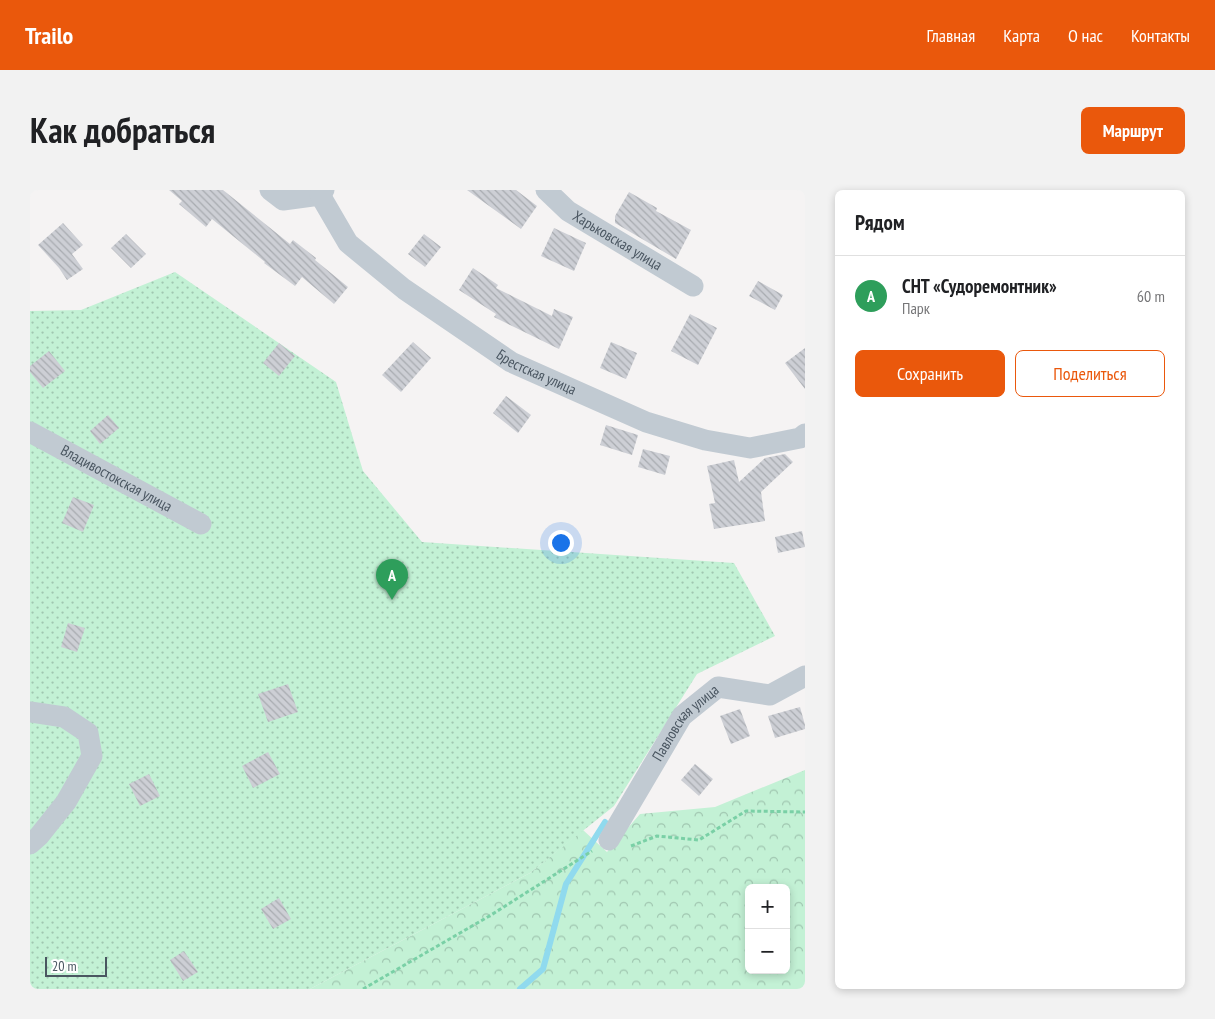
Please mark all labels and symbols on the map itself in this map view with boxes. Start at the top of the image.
street label: Харьковская улица [570,206,666,274]
street label: Брестская улица [493,345,579,399]
street label: Владивостокская улица [58,440,176,516]
your location [548,530,574,556]
pin: A [376,559,408,600]
street label: Павловская улица [648,680,723,764]
scale bar [45,954,108,977]

